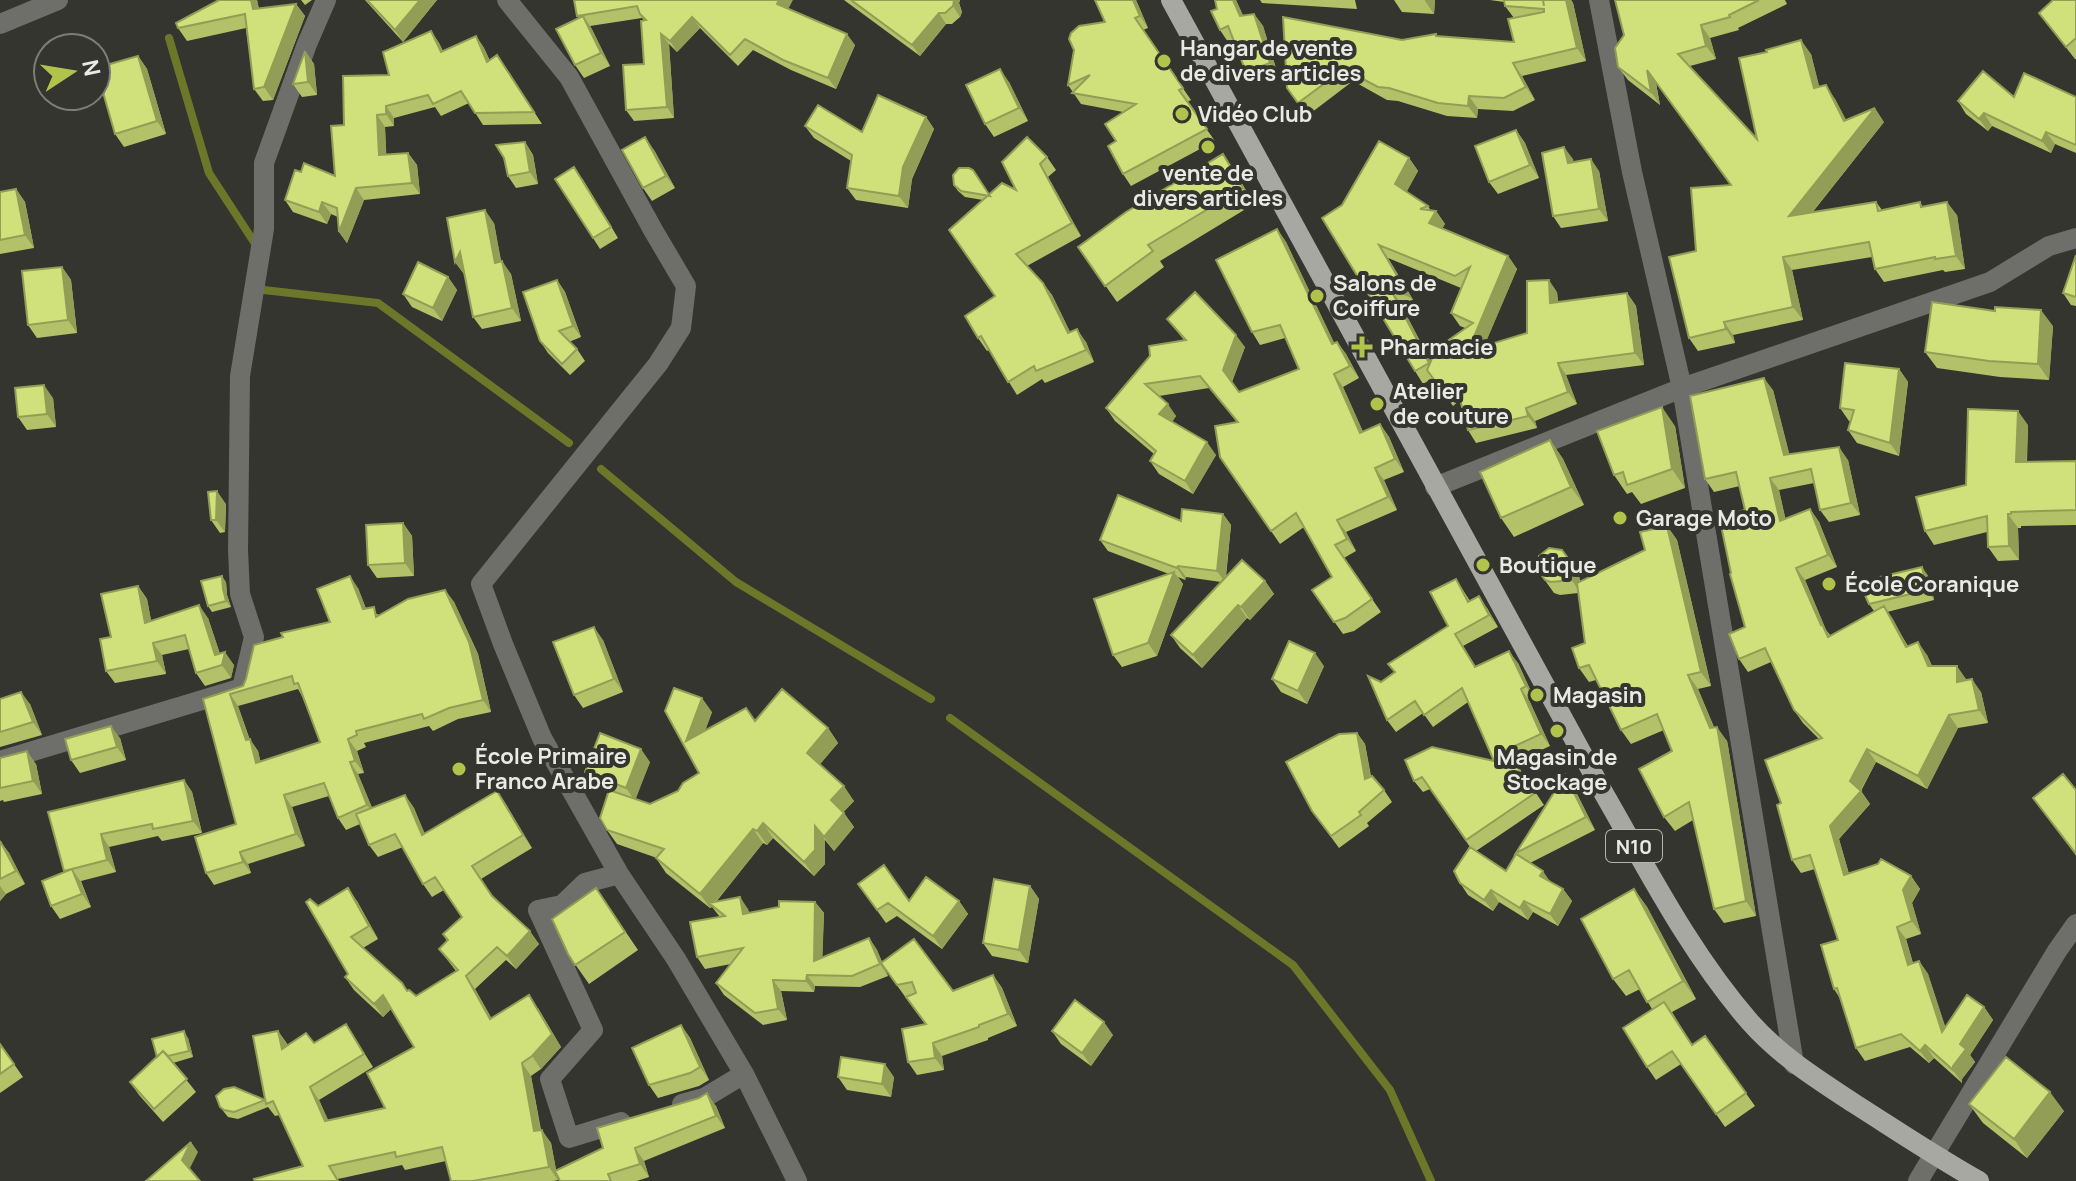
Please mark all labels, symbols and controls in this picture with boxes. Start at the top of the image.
north arrow [32,32,112,112]
place label: Hangar de vente de divers articles [1180,33,1361,88]
marker: Hangar de vente de divers articles [1155,52,1173,70]
text: N [75,57,108,79]
place label: Vidéo Club [1198,99,1312,129]
marker: Vidéo Club [1173,105,1191,123]
marker: vente de divers articles [1199,138,1217,156]
place label: vente de divers articles [1133,158,1283,213]
place label: Salons de Coiffure [1333,268,1437,323]
marker: Salons de Coiffure [1308,287,1326,305]
place label: Pharmacie [1380,332,1493,362]
marker: Pharmacie [1351,336,1373,358]
place label: Atelier de couture [1393,376,1509,431]
marker: Atelier de couture [1368,395,1386,413]
place label: Garage Moto [1636,503,1772,533]
marker: Garage Moto [1611,509,1629,527]
place label: Boutique [1499,550,1597,580]
marker: Boutique [1474,556,1492,574]
place label: École Coranique [1845,569,2019,599]
marker: École Coranique [1820,575,1838,593]
place label: Magasin [1553,680,1643,710]
marker: Magasin [1528,686,1546,704]
marker: Magasin de Stockage [1548,722,1566,740]
place label: École Primaire Franco Arabe [475,741,627,796]
place label: Magasin de Stockage [1497,742,1617,797]
marker: École Primaire Franco Arabe [450,760,468,778]
road number: N10 [1606,830,1662,862]

